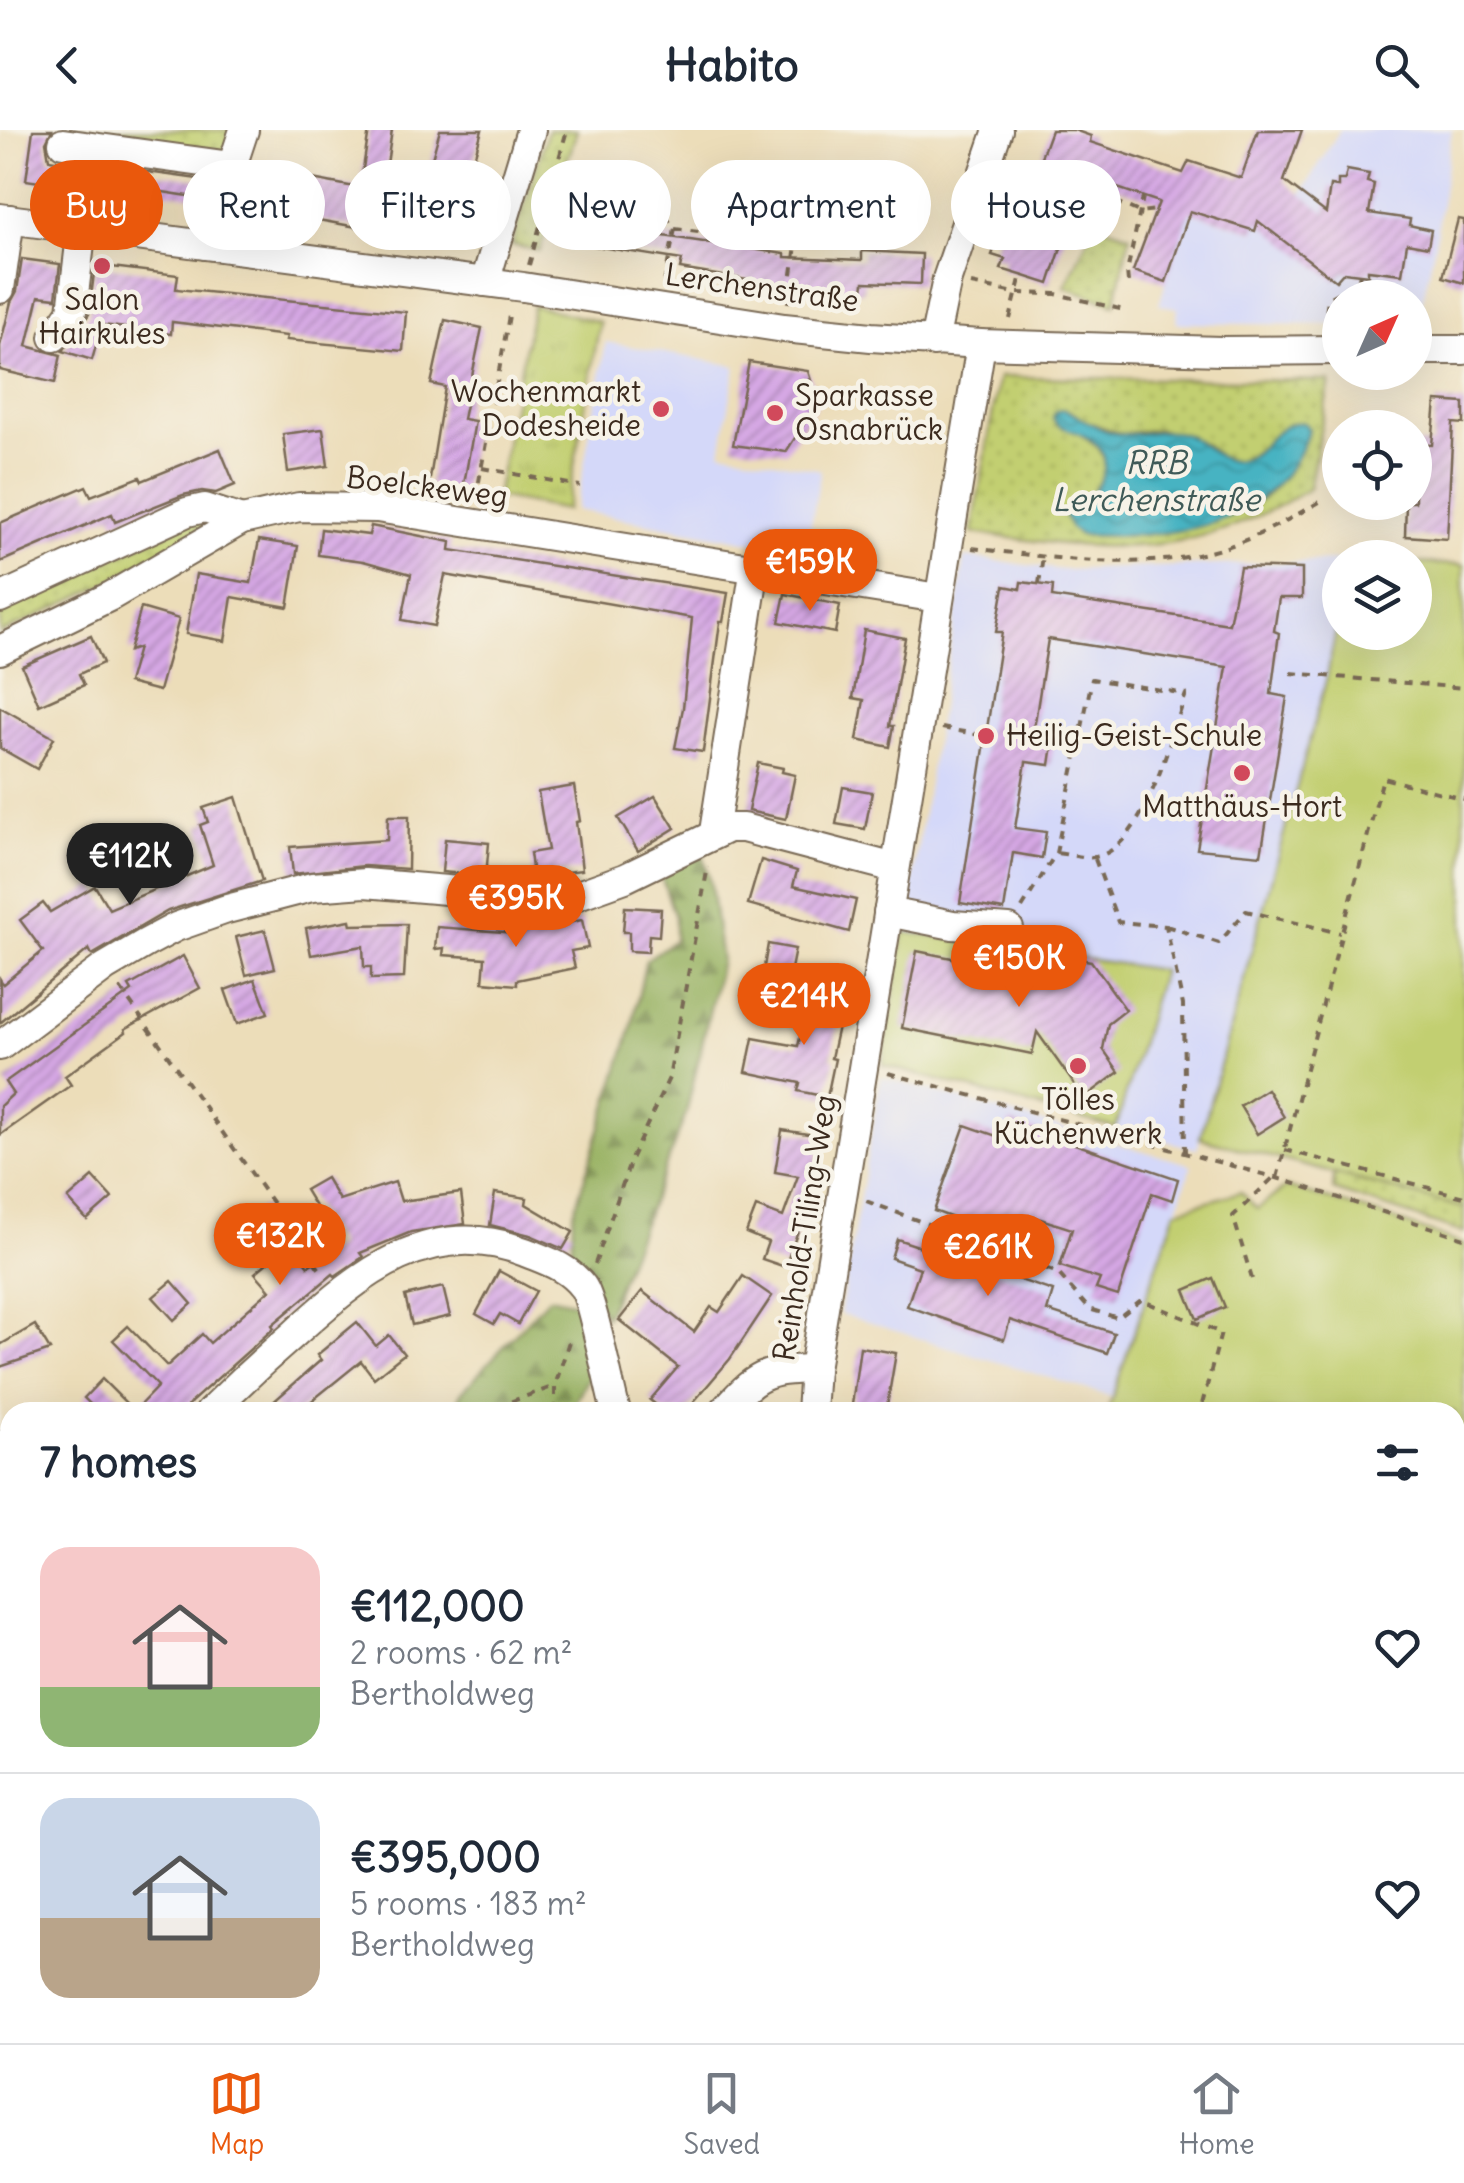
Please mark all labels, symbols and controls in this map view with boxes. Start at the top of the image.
text: Habito [665,37,799,93]
icon: back [40,38,95,93]
icon: search [1369,38,1424,93]
chip: Buy [30,160,163,250]
chip: Rent [183,160,325,250]
chip: Filters [345,160,511,250]
chip: New [531,160,671,250]
chip: Apartment [691,160,931,250]
chip: House [951,160,1121,250]
marker: Salon Hairkules [91,255,113,277]
street label: Lerchenstraße [663,255,861,319]
place label: Salon Hairkules [39,280,166,352]
north arrow [1322,280,1432,390]
map controls [1322,280,1432,650]
place label: Wochenmarkt Dodesheide [451,372,641,444]
place label: Sparkasse Osnabrück [795,376,943,448]
marker: Wochenmarkt Dodesheide [650,398,672,420]
marker: Sparkasse Osnabrück [764,402,786,424]
button: locate [1322,410,1432,520]
water label: RRB Lerchenstraße [1052,442,1263,520]
street label: Boelckeweg [344,457,510,515]
pin: €159K [740,529,880,614]
button: layers [1322,540,1432,650]
text: €159K [765,541,855,582]
place label: Heilig-Geist-Schule [1006,716,1262,754]
marker: Heilig-Geist-Schule [975,725,997,747]
marker: Matthäus-Hort [1231,762,1253,784]
place label: Matthäus-Hort [1142,787,1342,825]
pin: €112K [60,823,200,908]
text: €112K [89,835,171,876]
pin: €395K [446,865,586,950]
text: €395K [468,877,564,918]
pin: €150K [949,925,1089,1010]
text: €150K [973,937,1065,978]
pin: €214K [734,963,874,1048]
text: €214K [759,975,849,1016]
marker: Tölles Küchenwerk [1067,1055,1089,1077]
place label: Tölles Küchenwerk [994,1080,1162,1152]
street label: Reinhold-Tiling-Weg [764,1092,844,1364]
pin: €132K [210,1203,350,1288]
pin: €261K [918,1214,1058,1299]
text: €132K [236,1215,324,1256]
text: €261K [943,1226,1033,1267]
icon: filters [1370,1435,1425,1490]
text: 7 homes [40,1436,197,1488]
text: €112,000 [350,1580,525,1632]
icon: home [120,1587,240,1707]
icon: heart [1370,1620,1425,1675]
text: 2 rooms · 62 m² [350,1632,573,1673]
text: Bertholdweg [350,1673,535,1714]
text: €395,000 [350,1831,541,1883]
icon: home [120,1838,240,1958]
icon: heart [1370,1871,1425,1926]
text: 5 rooms · 183 m² [350,1883,587,1924]
text: Bertholdweg [350,1924,535,1965]
tab: Map [209,2066,264,2162]
tab: Saved [683,2066,760,2162]
tab: Home [1179,2066,1255,2162]

